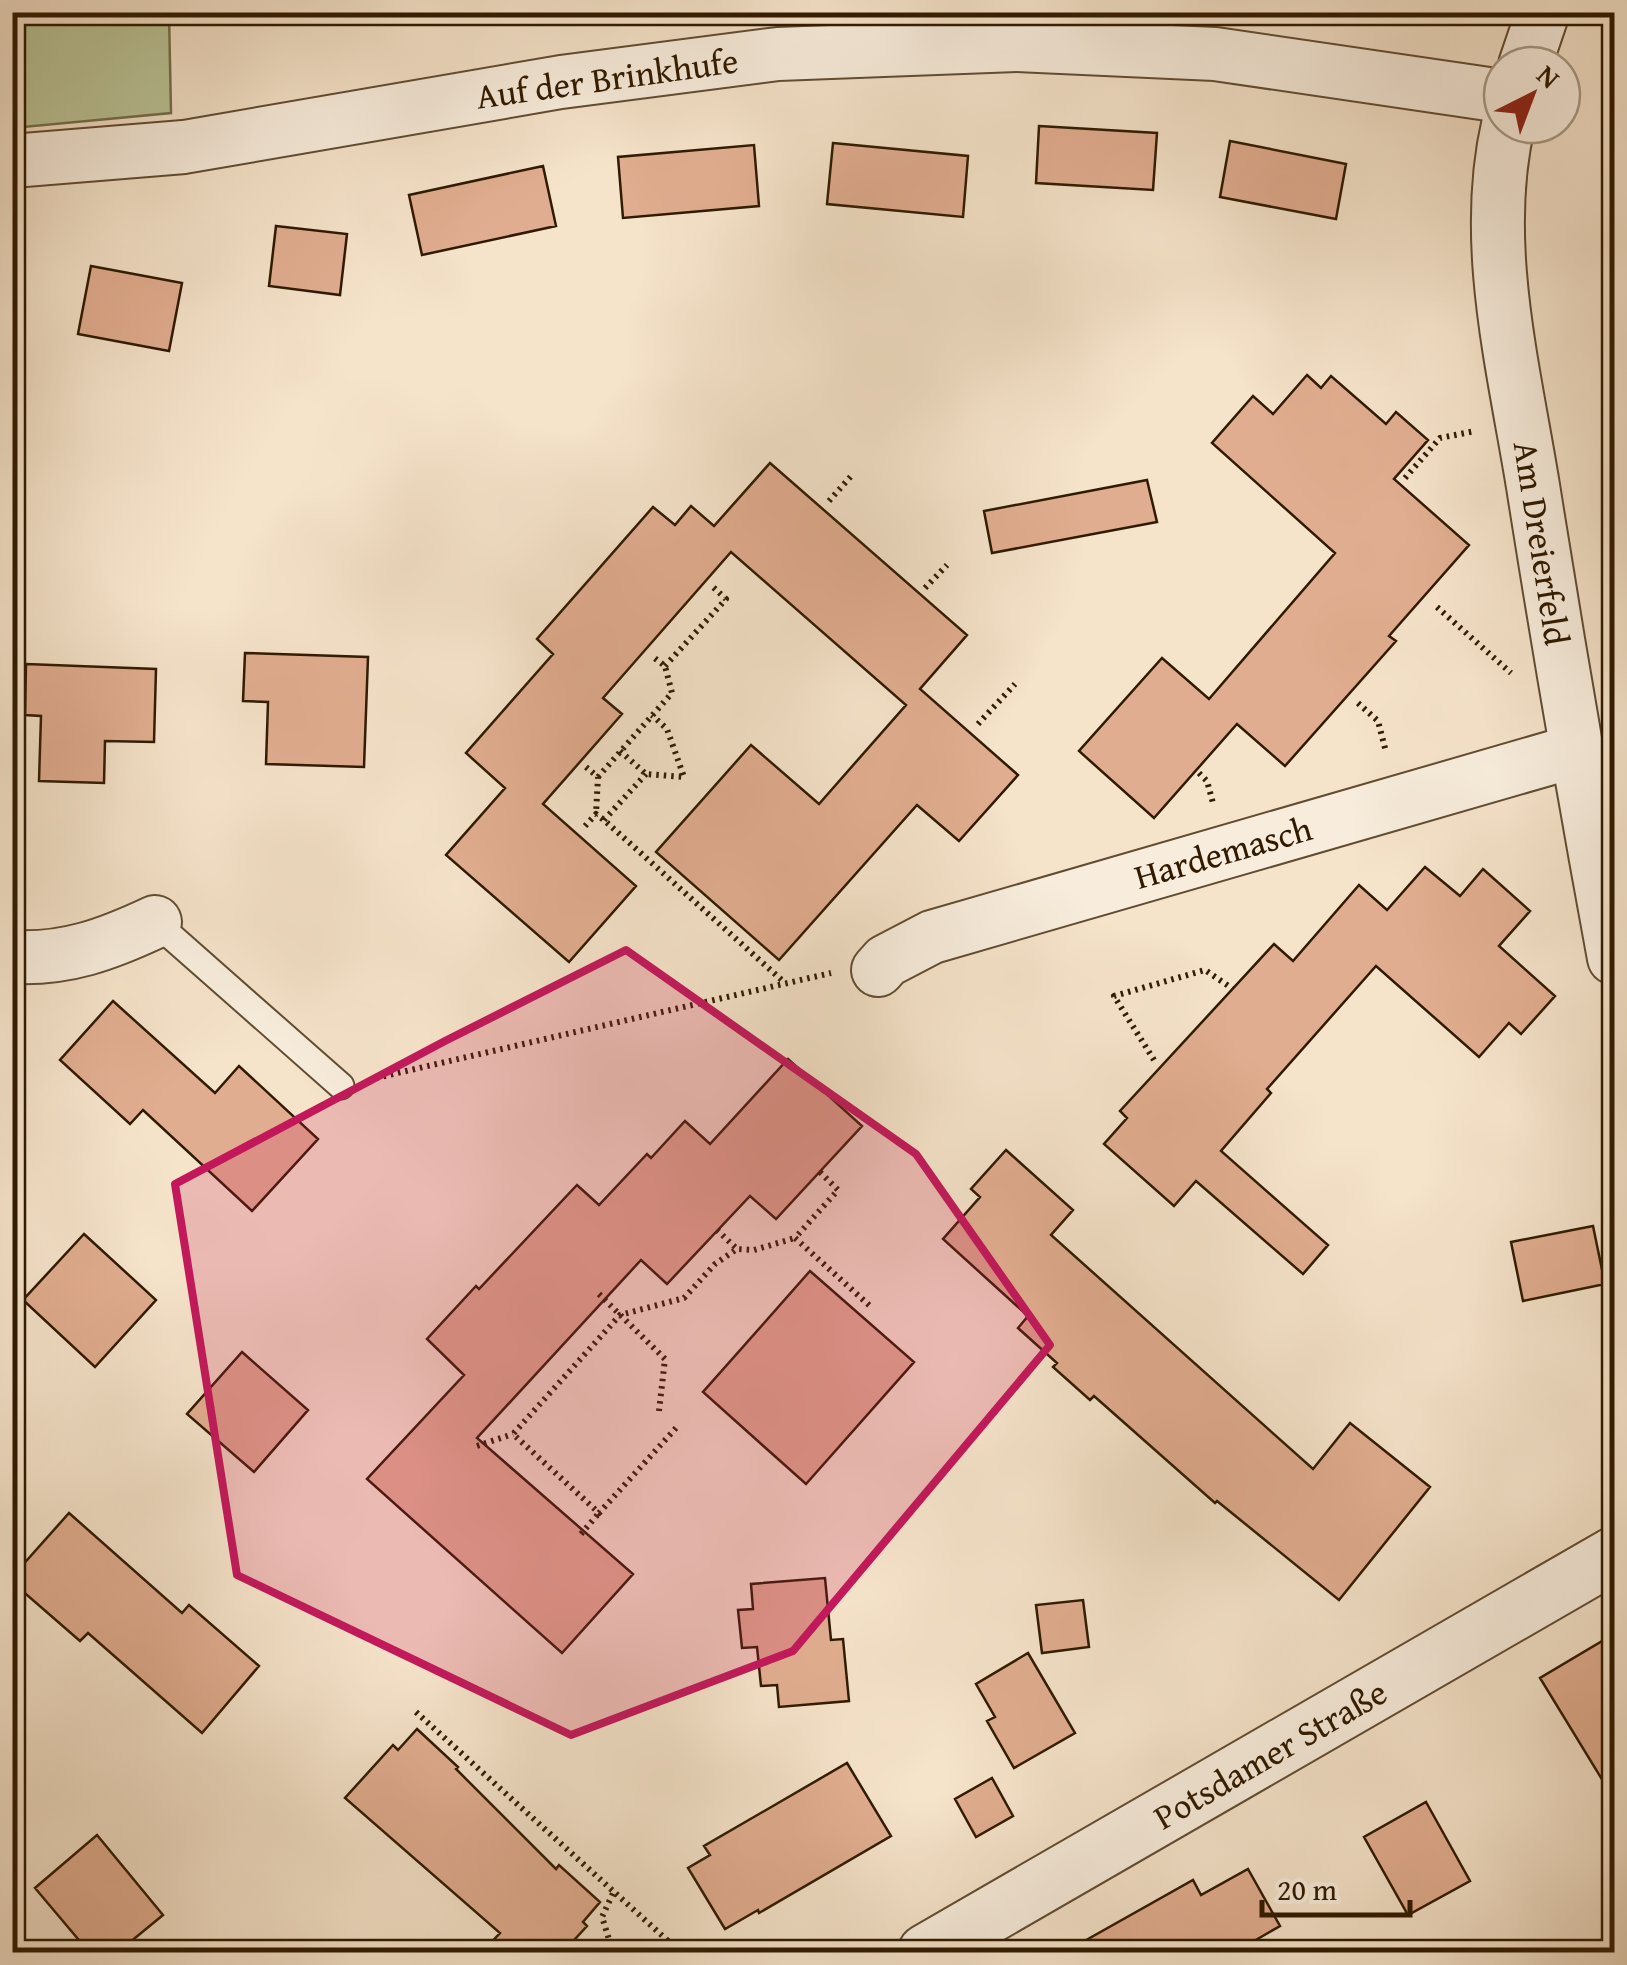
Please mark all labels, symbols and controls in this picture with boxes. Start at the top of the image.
street label: Auf der Brinkhufe [473,34,741,122]
north arrow [1482,45,1582,145]
text: N [1528,55,1570,98]
street label: Am Dreierfeld [1501,437,1583,649]
street label: Hardemasch [1128,802,1318,902]
street label: Potsdamer Straße [1144,1666,1396,1842]
scale bar [1262,1855,1410,1917]
text: 20 m [1277,1867,1337,1911]

